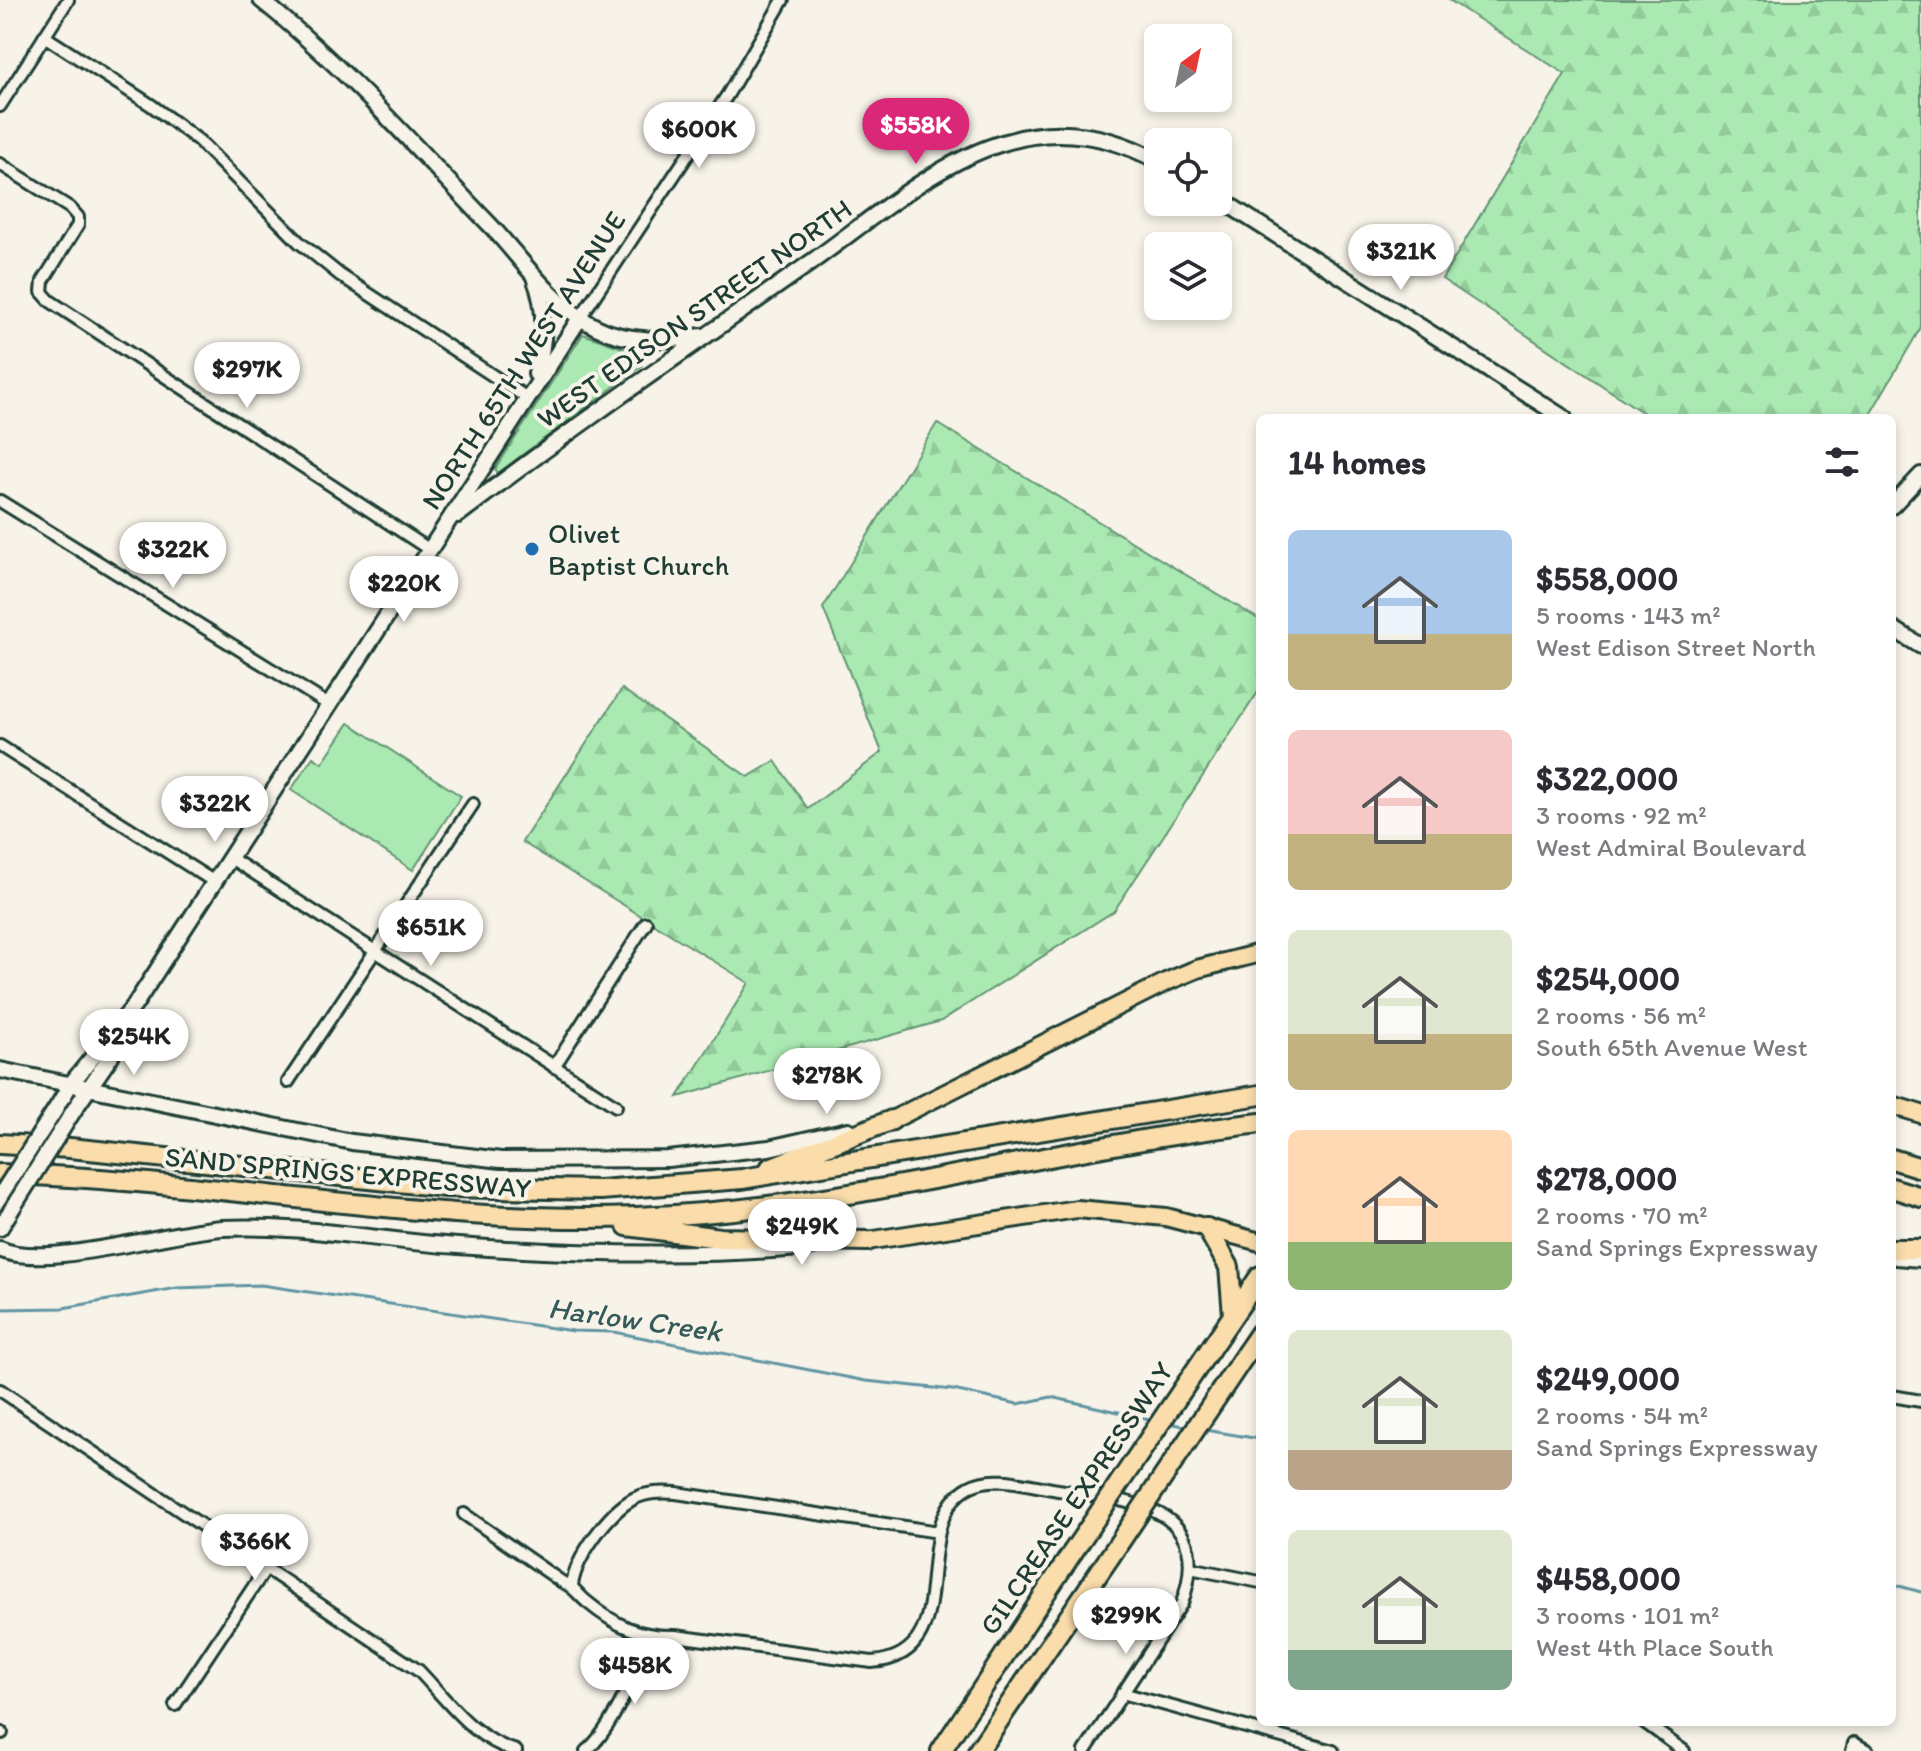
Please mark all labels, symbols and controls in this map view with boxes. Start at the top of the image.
north arrow [1144,24,1232,112]
map controls [1144,24,1232,320]
pin: $558K [860,98,972,166]
pin: $600K [643,102,755,170]
text: $558K [880,108,952,140]
text: $600K [661,112,737,144]
button: locate [1144,128,1232,216]
street label: WEST EDISON STREET NORTH [530,191,858,435]
street label: NORTH 65TH WEST AVENUE [414,204,632,516]
pin: $321K [1345,224,1457,292]
button: layers [1144,232,1232,320]
text: $321K [1366,234,1436,266]
pin: $297K [191,342,303,410]
text: $297K [212,352,282,384]
icon: filters [1820,440,1864,484]
text: 14 homes [1288,442,1426,483]
place label: Olivet Baptist Church [548,516,729,582]
pin: $322K [117,522,229,590]
text: $322K [137,532,209,564]
marker: Olivet Baptist Church [523,540,541,558]
pin: $220K [348,556,460,624]
text: $558,000 [1536,558,1678,599]
icon: home [1352,562,1448,658]
text: $220K [367,566,441,598]
text: 5 rooms · 143 m² [1536,599,1721,631]
text: West Edison Street North [1536,631,1816,663]
text: $322,000 [1536,758,1678,799]
icon: home [1352,762,1448,858]
pin: $322K [159,776,271,844]
text: $322K [179,786,251,818]
text: 3 rooms · 92 m² [1536,799,1707,831]
text: West Admiral Boulevard [1536,831,1806,863]
pin: $651K [375,900,487,968]
text: $651K [396,910,466,942]
text: $254,000 [1536,958,1680,999]
icon: home [1352,962,1448,1058]
text: 2 rooms · 56 m² [1536,999,1706,1031]
pin: $254K [78,1009,190,1077]
text: $254K [98,1019,170,1051]
text: South 65th Avenue West [1536,1031,1808,1063]
pin: $278K [771,1048,883,1116]
text: $278K [792,1058,862,1090]
street label: SAND SPRINGS EXPRESSWAY [164,1139,532,1205]
text: $278,000 [1536,1158,1678,1199]
icon: home [1352,1162,1448,1258]
pin: $249K [746,1199,858,1267]
text: 2 rooms · 70 m² [1536,1199,1708,1231]
text: $249K [766,1209,838,1241]
text: Sand Springs Expressway [1536,1231,1818,1263]
water label: Harlow Creek [546,1289,726,1350]
street label: GILCREASE EXPRESSWAY [972,1355,1180,1641]
text: $249,000 [1536,1358,1680,1399]
icon: home [1352,1362,1448,1458]
text: 2 rooms · 54 m² [1536,1399,1708,1431]
text: Sand Springs Expressway [1536,1431,1818,1463]
pin: $366K [199,1514,311,1582]
text: $366K [219,1524,291,1556]
text: $458,000 [1536,1558,1681,1599]
icon: home [1352,1562,1448,1658]
pin: $299K [1070,1588,1182,1656]
text: $299K [1091,1598,1161,1630]
text: 3 rooms · 101 m² [1536,1599,1719,1631]
text: West 4th Place South [1536,1631,1774,1663]
pin: $458K [579,1638,691,1706]
text: $458K [598,1648,672,1680]

